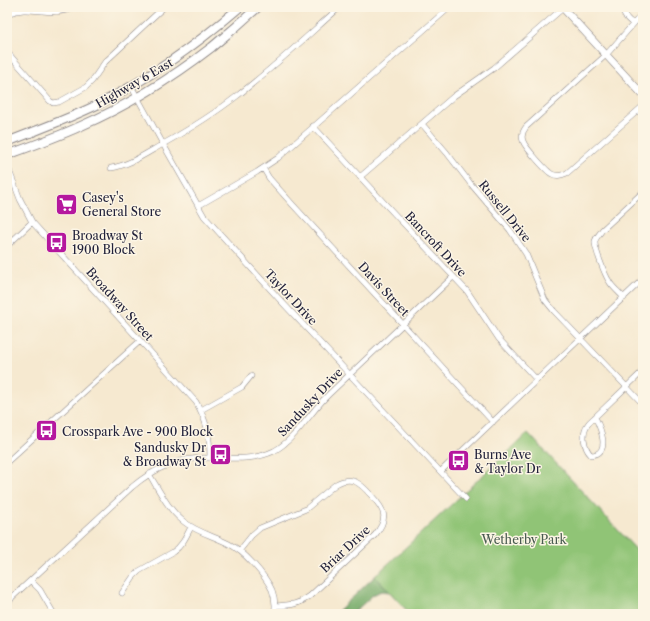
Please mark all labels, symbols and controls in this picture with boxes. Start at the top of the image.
street label: Highway 6 East [93,54,176,111]
street label: Russell Drive [476,177,535,245]
place label: Casey's General Store [82,190,161,219]
supermarket icon: Casey's General Store [54,191,80,217]
street label: Bancroft Drive [402,208,470,280]
place label: Broadway St 1900 Block [72,228,143,257]
bus stop icon: Broadway St 1900 Block [43,229,69,255]
street label: Davis Street [355,259,413,320]
street label: Broadway Street [83,264,157,344]
street label: Taylor Drive [261,266,321,328]
street label: Sandusky Drive [274,364,346,439]
bus stop icon: Crosspark Ave - 900 Block [34,418,60,444]
place label: Crosspark Ave - 900 Block [62,424,214,439]
place label: Sandusky Dr & Broadway St [122,440,207,469]
bus stop icon: Sandusky Dr & Broadway St [208,441,234,467]
place label: Burns Ave & Taylor Dr [474,447,541,476]
bus stop icon: Burns Ave & Taylor Dr [446,448,472,474]
street label: Briar Drive [317,522,373,576]
park label: Wetherby Park [481,532,568,547]

